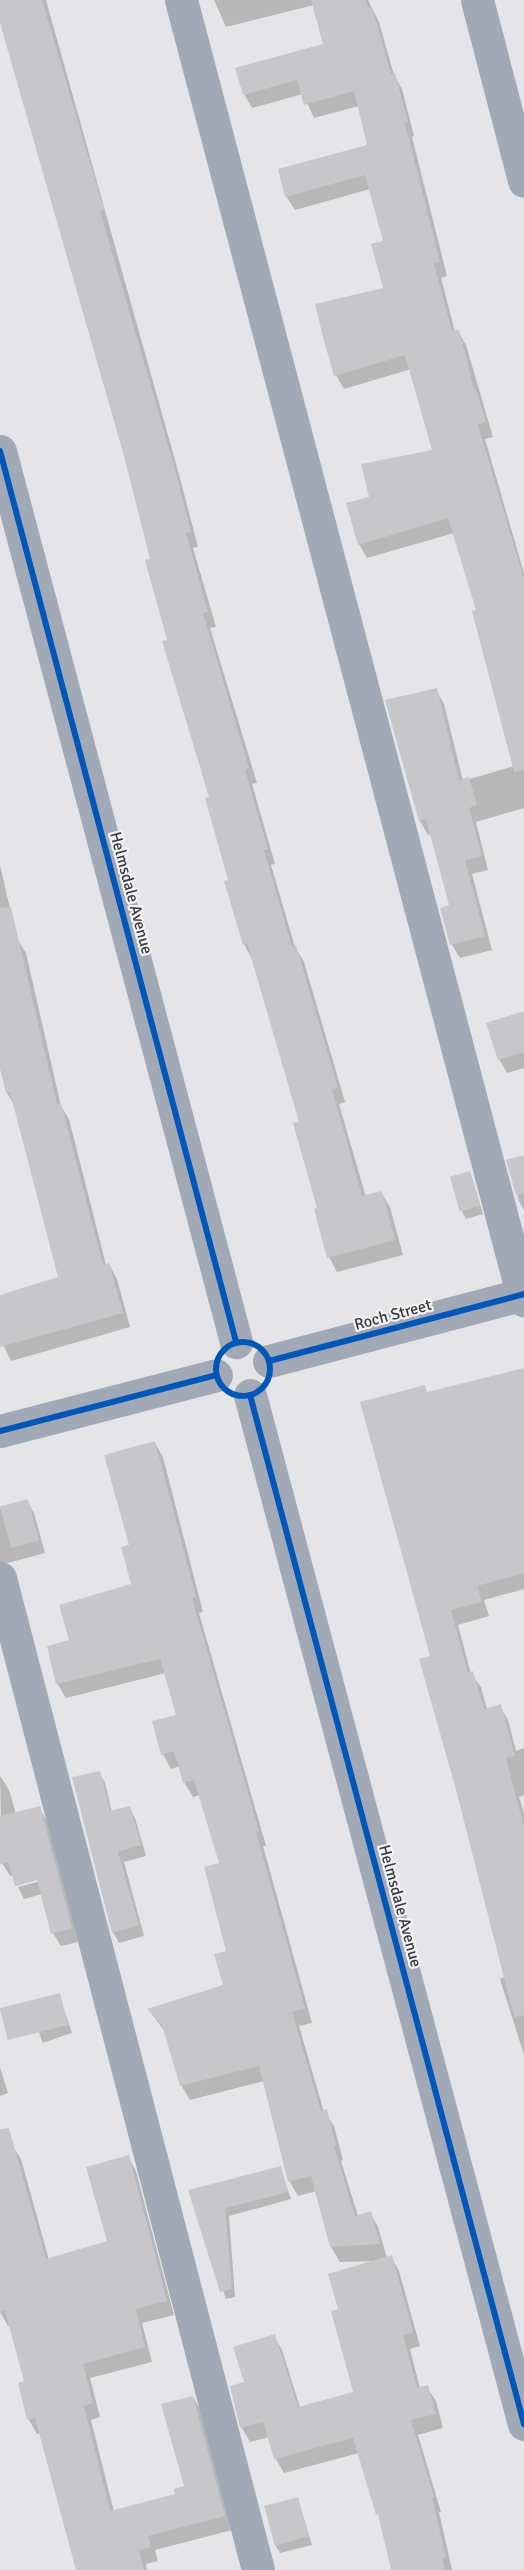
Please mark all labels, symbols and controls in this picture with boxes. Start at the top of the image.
street label: Helmsdale Avenue [105,830,157,956]
street label: Roch Street [352,1295,434,1335]
street label: Helmsdale Avenue [374,1843,426,1969]

